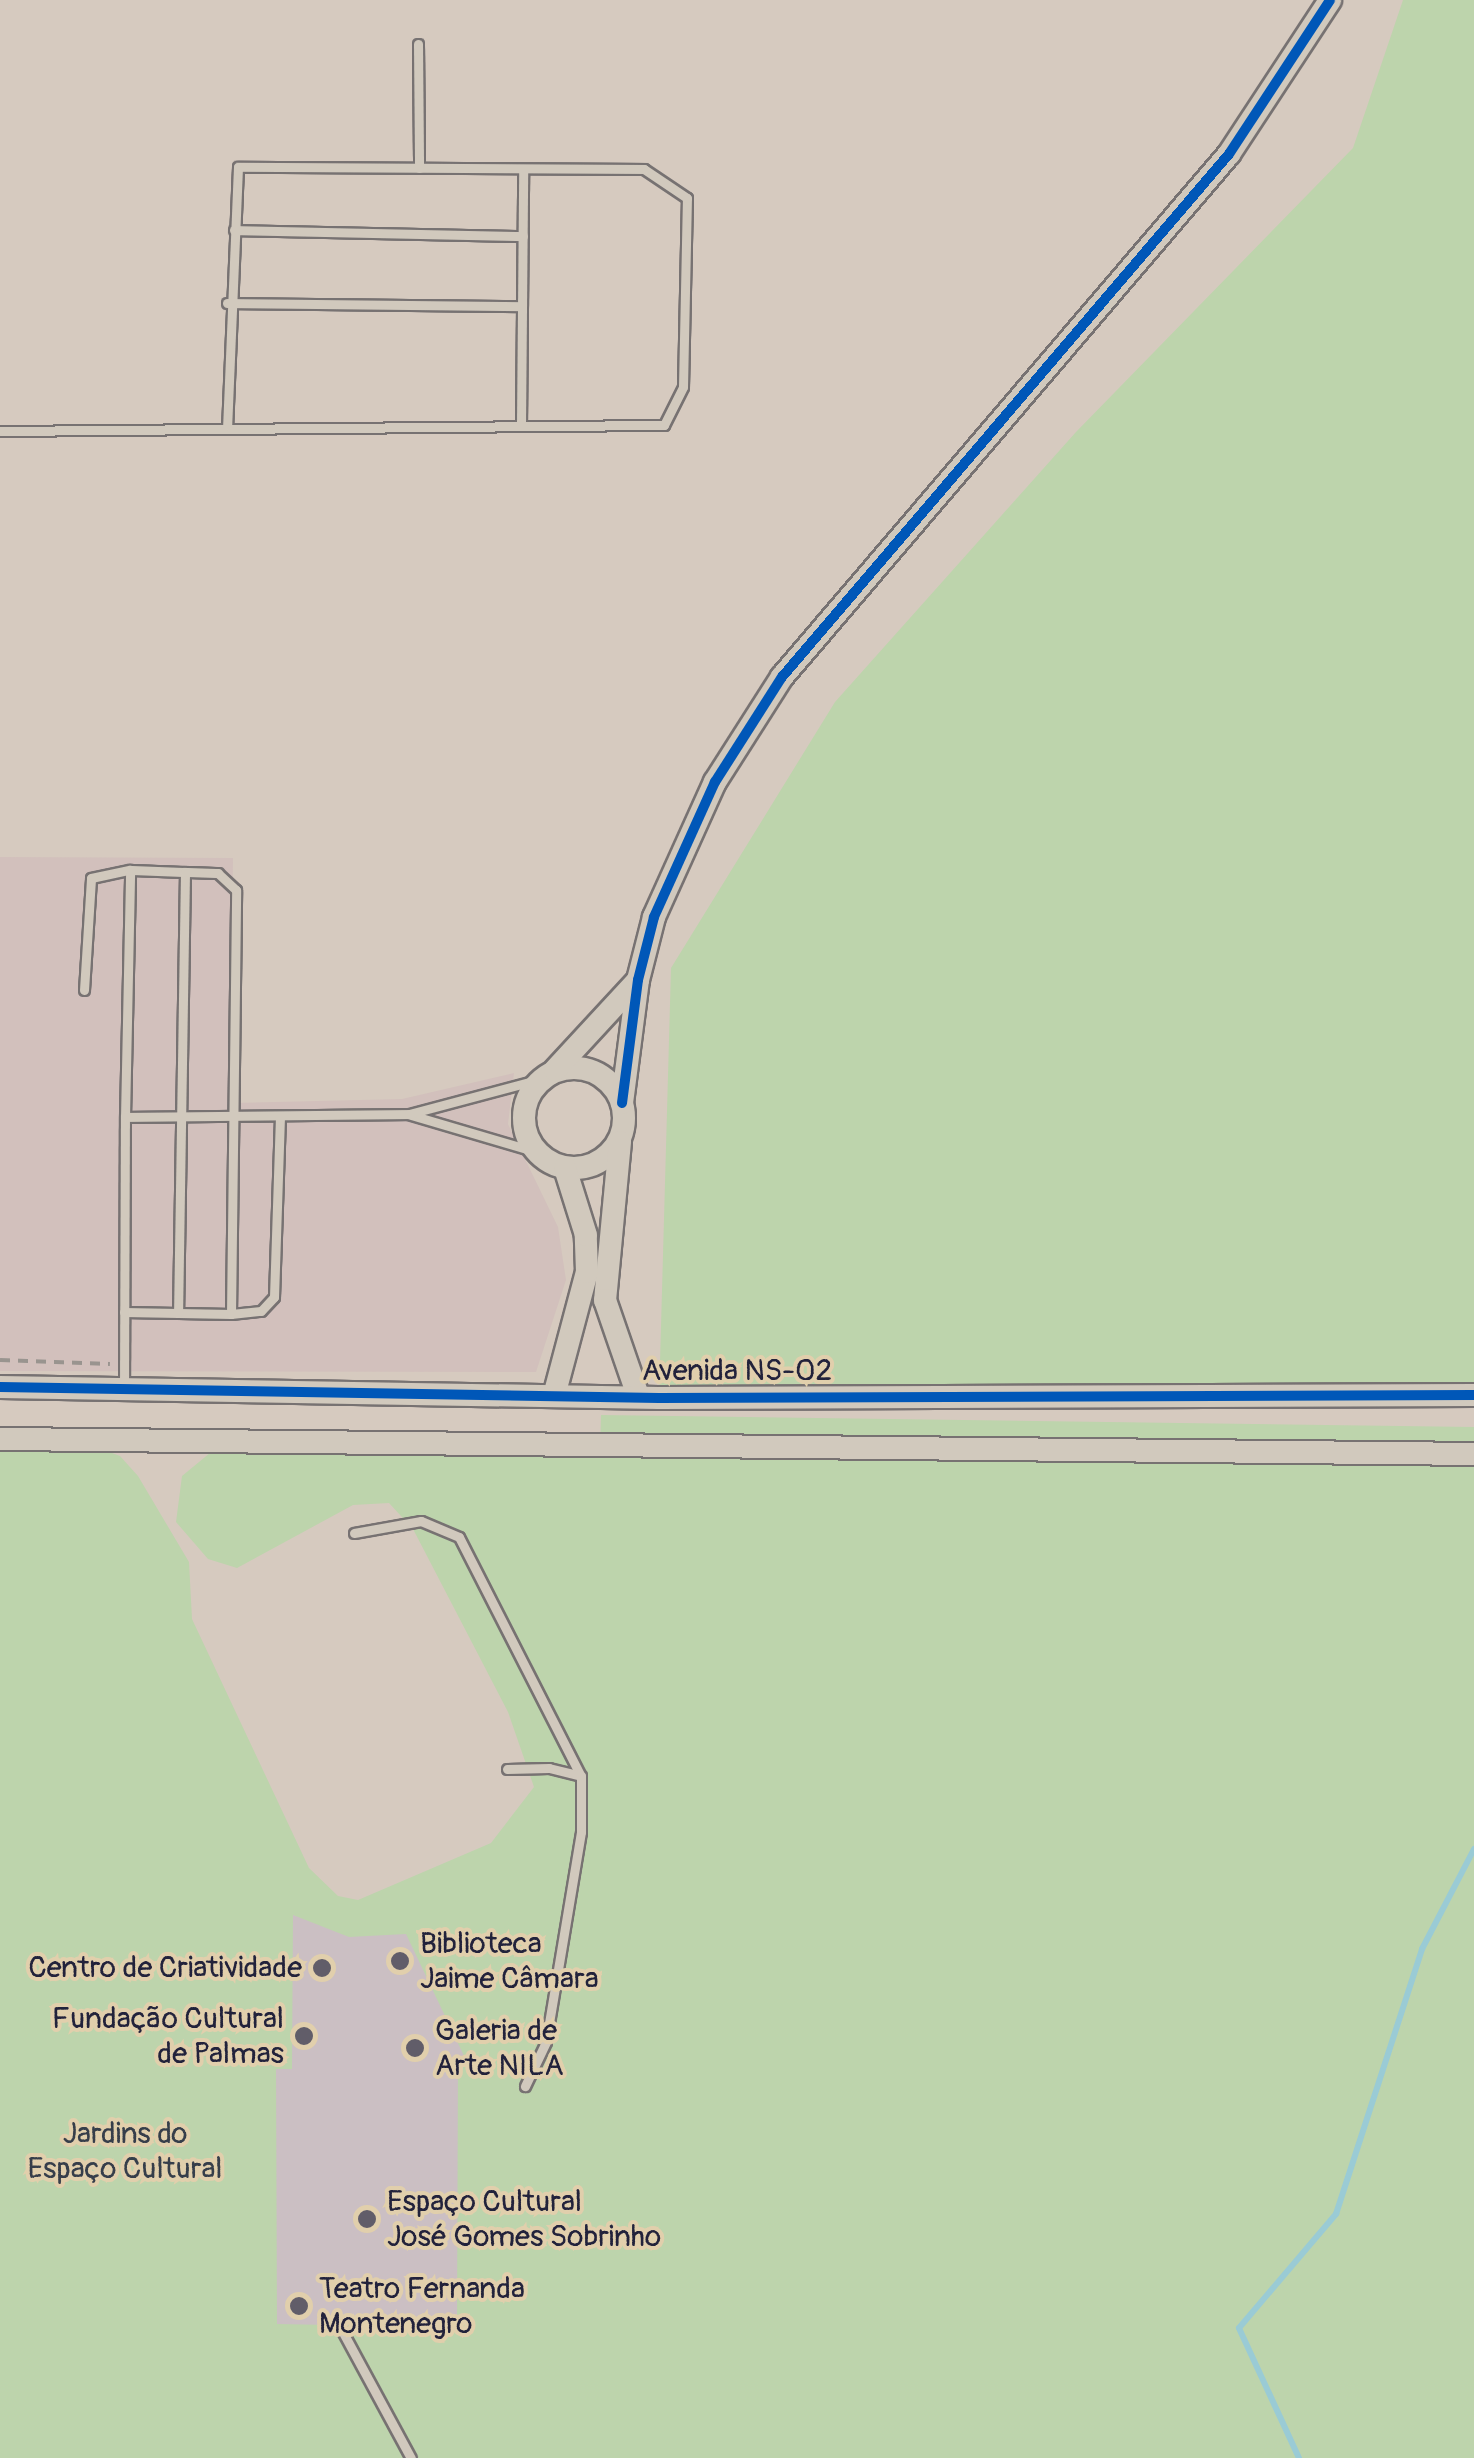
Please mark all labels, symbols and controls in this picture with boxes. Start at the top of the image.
street label: Avenida NS-02 [642,1353,832,1389]
place label: Biblioteca Jaime Câmara [420,1926,599,1996]
place label: Centro de Criatividade [28,1950,302,1986]
marker: Biblioteca Jaime Câmara [389,1950,411,1972]
marker: Centro de Criatividade [311,1957,333,1979]
place label: Fundação Cultural de Palmas [52,2001,284,2072]
place label: Galeria de Arte NILA [435,2013,564,2084]
marker: Fundação Cultural de Palmas [293,2025,315,2047]
marker: Galeria de Arte NILA [404,2037,426,2059]
park label: Jardins do Espaço Cultural [28,2116,222,2186]
place label: Espaço Cultural José Gomes Sobrinho [387,2184,661,2254]
marker: Espaço Cultural José Gomes Sobrinho [356,2208,378,2230]
place label: Teatro Fernanda Montenegro [319,2271,525,2342]
marker: Teatro Fernanda Montenegro [288,2295,310,2317]

